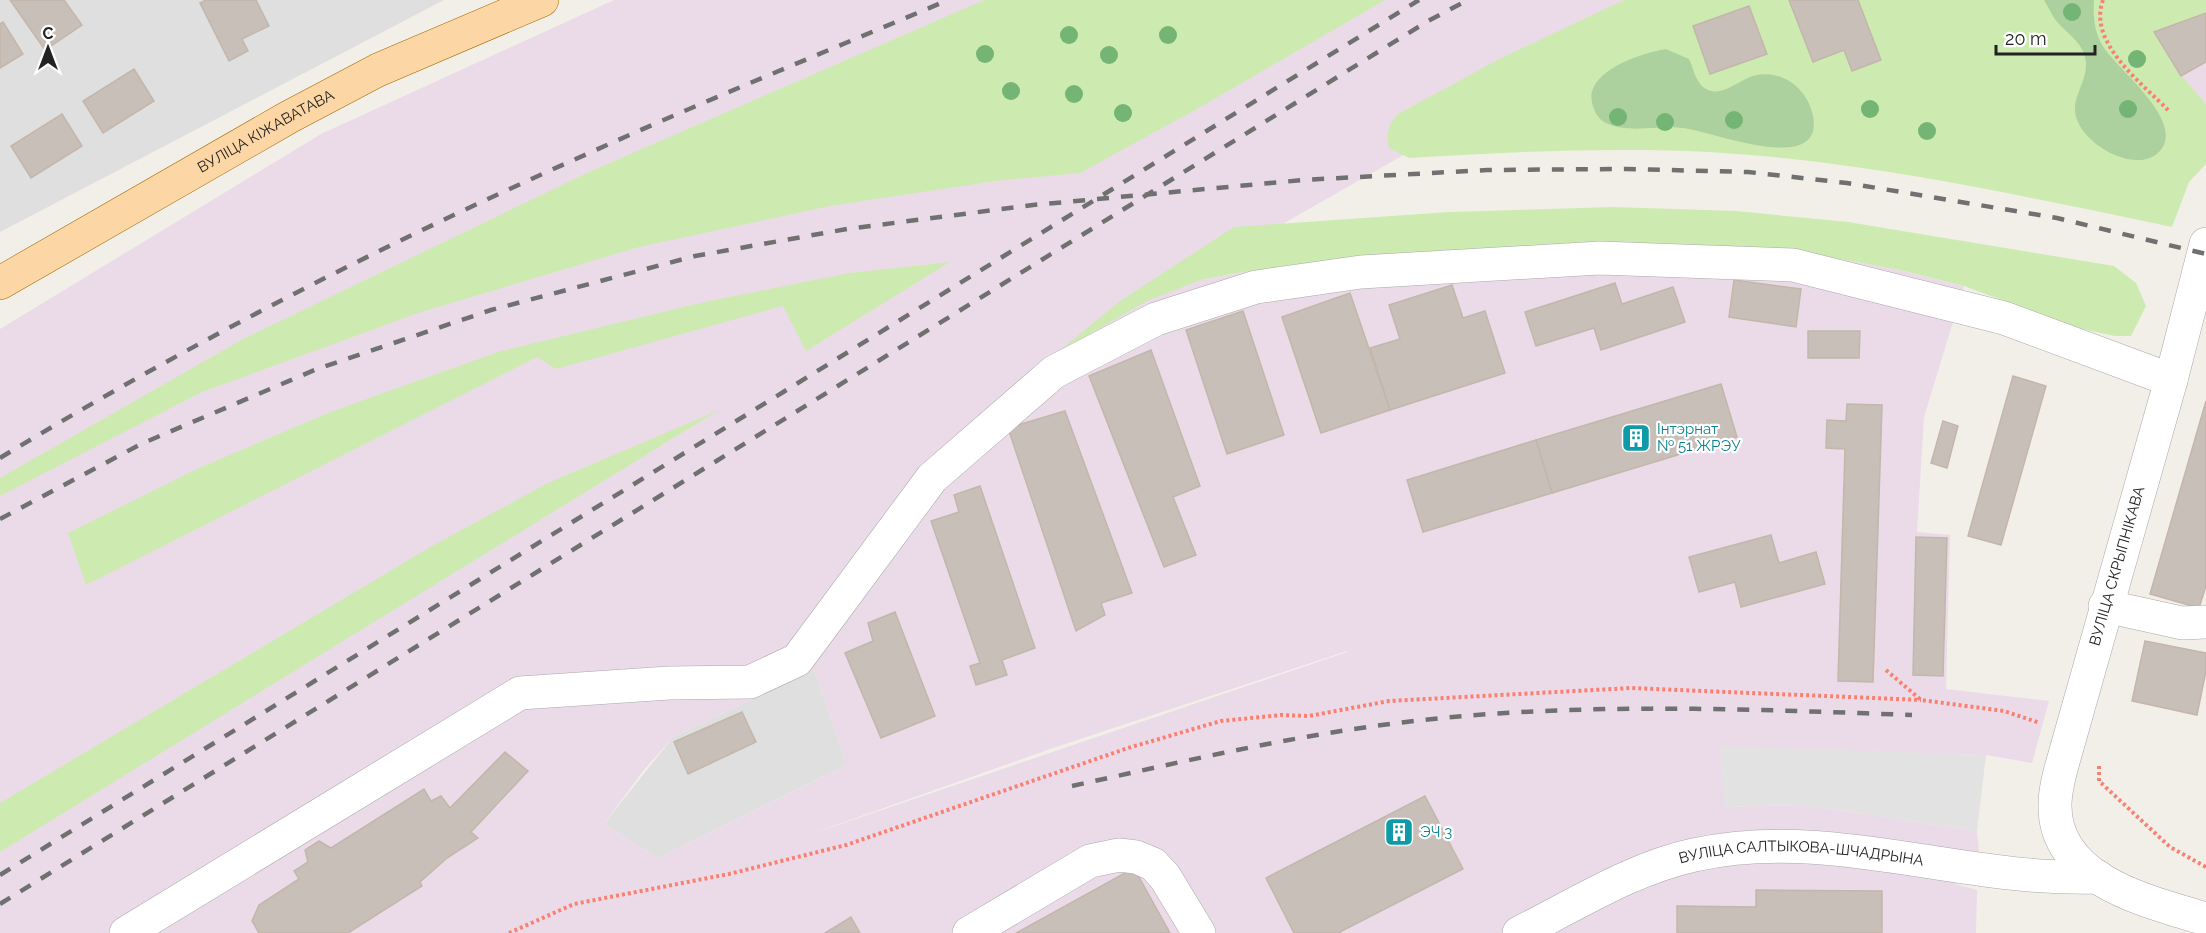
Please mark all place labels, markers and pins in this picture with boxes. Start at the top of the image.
place label: Інтэрнат № 51 ЖРЭУ [1657,420,1741,455]
building icon: Інтэрнат № 51 ЖРЭУ [1620,422,1652,454]
building icon: ЭЧ 3 [1383,816,1415,848]
place label: ЭЧ 3 [1420,823,1452,841]

